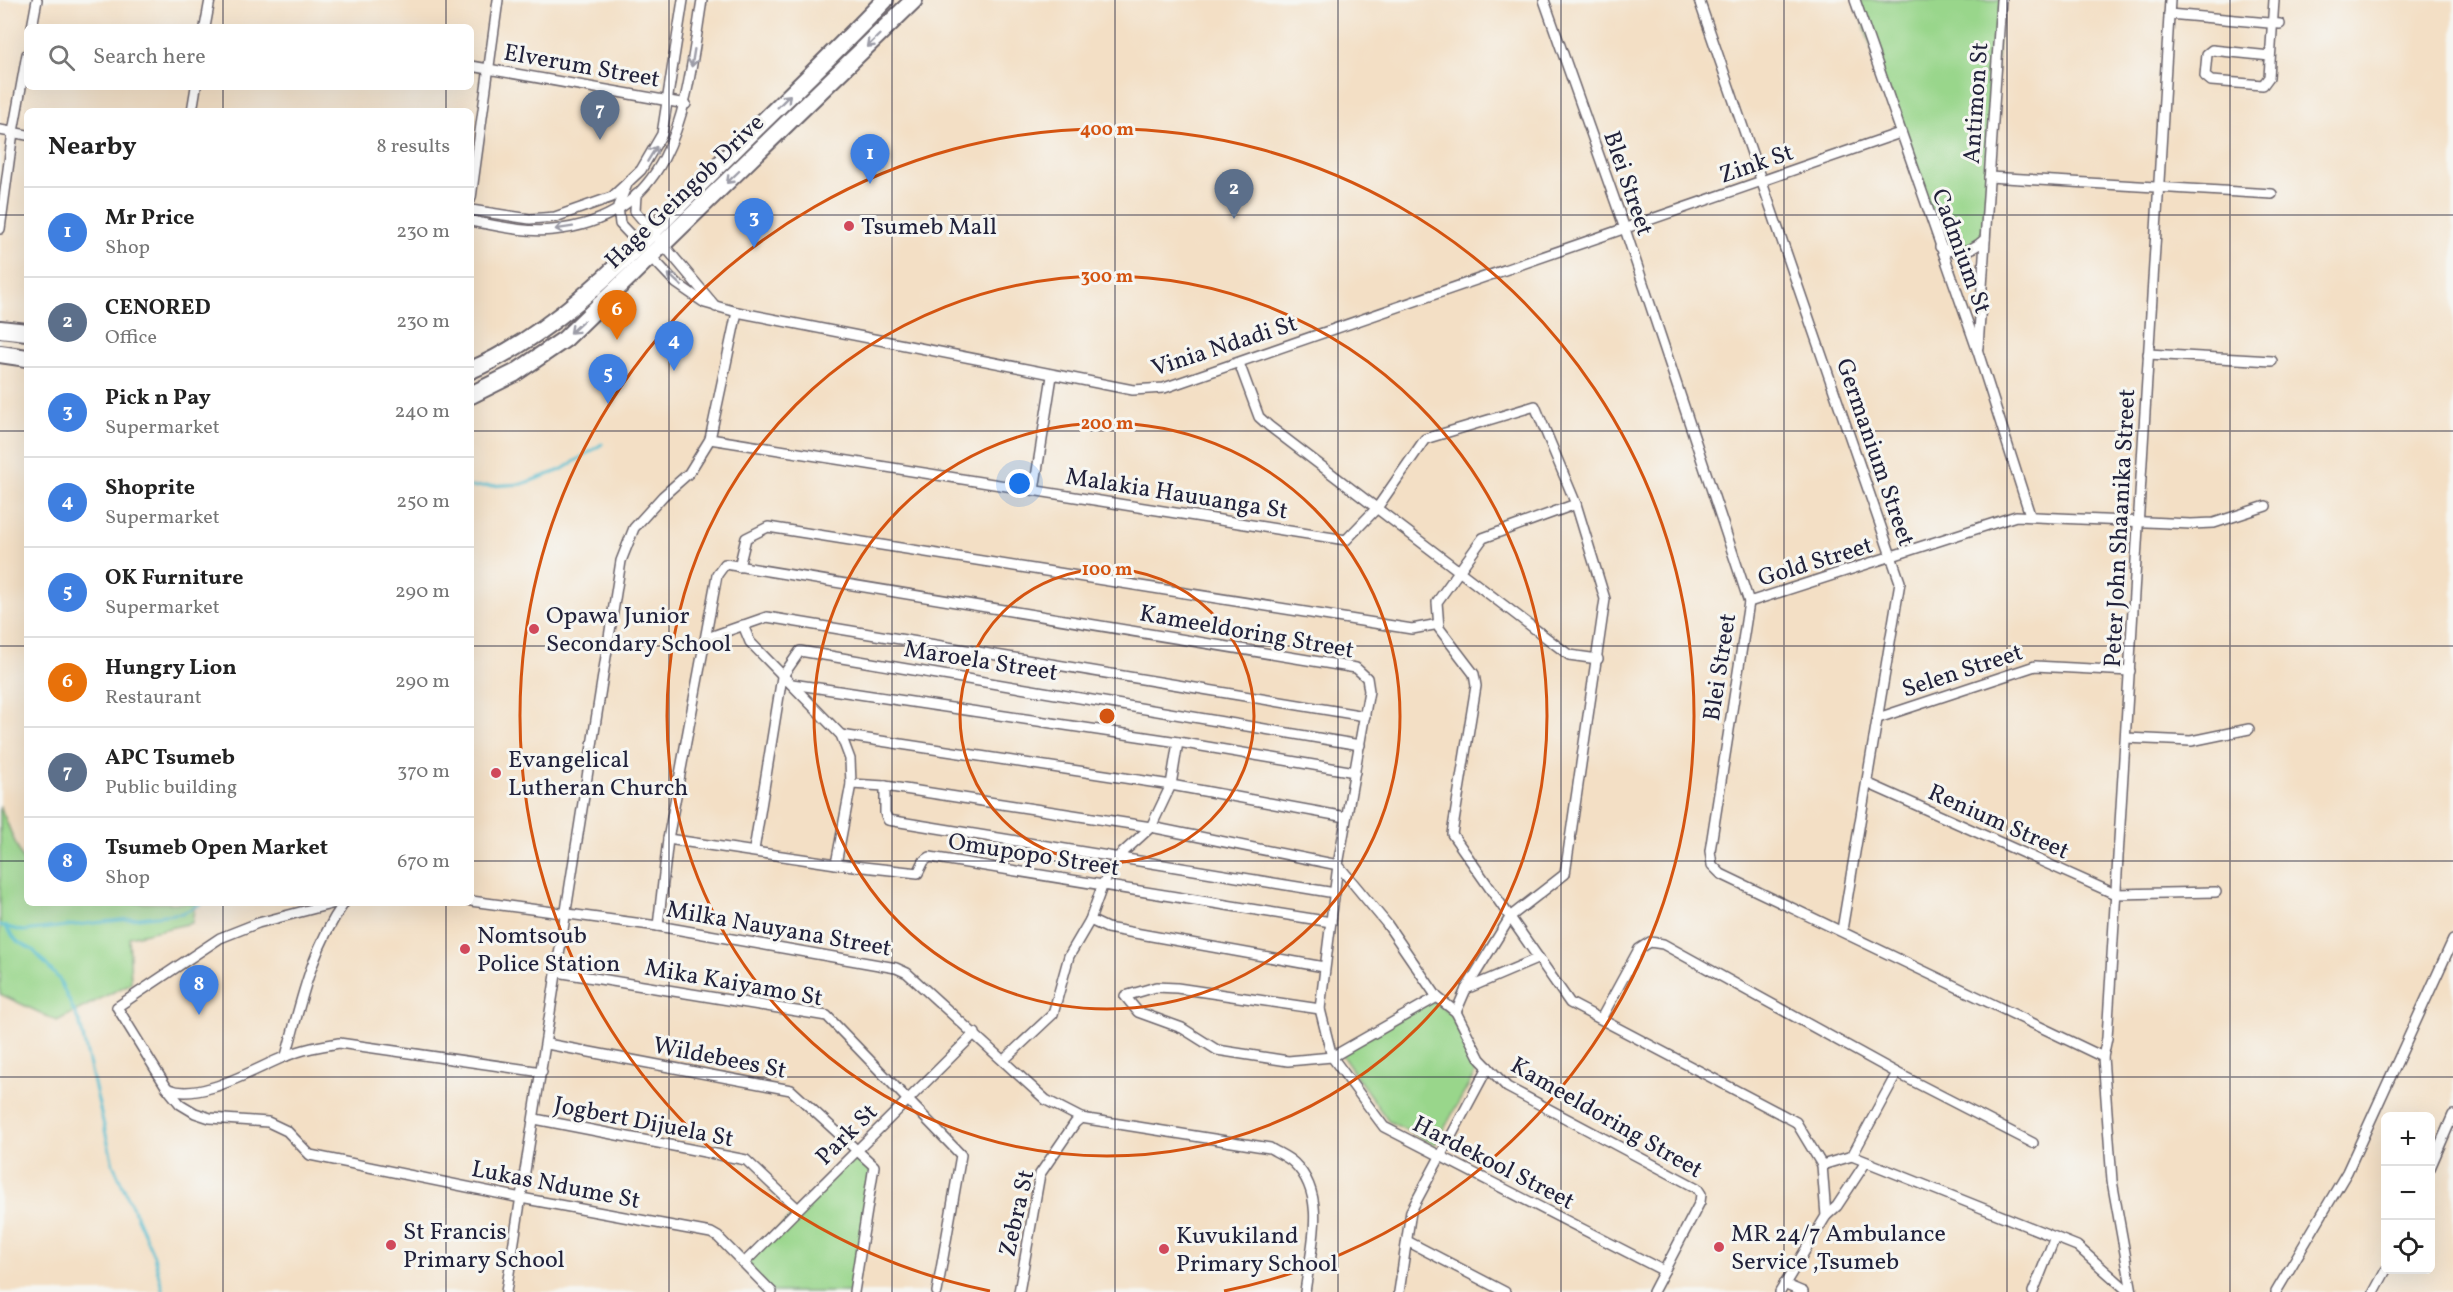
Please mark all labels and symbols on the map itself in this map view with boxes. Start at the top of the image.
one-way arrow [865,34,880,49]
street label: Elverum Street [501,37,662,97]
street label: Antimon St [1956,41,1998,165]
one-way arrow [687,47,698,67]
pin: 7 [580,90,620,140]
one-way arrow [776,93,791,108]
street label: Hage Geingob Drive [598,107,773,278]
text: 400 m [1080,118,1134,143]
street label: Blei Street [1593,127,1661,240]
pin: 1 [850,134,890,184]
street label: Zink St [1715,136,1798,193]
one-way arrow [646,146,658,163]
one-way arrow [725,170,740,184]
pin: 2 [1214,170,1254,219]
street label: Cadmium St [1922,184,1998,319]
pin: 3 [734,198,774,248]
place label: Tsumeb Mall [861,211,997,245]
marker: Tsumeb Mall [842,219,856,233]
one-way arrow [555,223,574,234]
text: 300 m [1081,265,1133,290]
one-way arrow [667,273,682,287]
pin: 6 [598,290,636,340]
street label: Vinia Ndadi St [1147,307,1302,386]
one-way arrow [570,320,585,334]
pin: 4 [654,322,694,371]
pin: 5 [588,354,628,404]
street label: Germanium Street [1826,354,1922,551]
street label: Peter John Shaanika Street [2097,388,2145,668]
text: 200 m [1081,412,1133,437]
street label: Malakia Hauuanga St [1063,461,1290,529]
your location [1005,469,1034,498]
street label: Gold Street [1754,529,1877,596]
text: 100 m [1082,558,1132,583]
street label: Kameeldoring Street [1137,597,1357,669]
place label: Opawa Junior Secondary School [546,600,731,662]
street label: Blei Street [1696,611,1746,724]
marker: Opawa Junior Secondary School [527,622,541,636]
street label: Maroela Street [901,633,1060,691]
street label: Selen Street [1898,636,2027,707]
centre of rings [1097,706,1117,726]
place label: Evangelical Lutheran Church [508,744,688,806]
marker: Evangelical Lutheran Church [489,766,503,780]
street label: Renium Street [1922,777,2074,869]
street label: Omupopo Street [946,826,1122,886]
street label: Milka Nauyana Street [663,893,894,967]
place label: Nomtsoub Police Station [477,920,620,982]
marker: Nomtsoub Police Station [458,942,472,956]
street label: Mika Kaiyamo St [642,952,825,1016]
pin: 8 [180,966,218,1015]
street label: Wildebees St [650,1029,789,1089]
street label: Kameeldoring Street [1503,1050,1709,1188]
street label: Jogbert Dijuela St [551,1089,736,1157]
street label: Park St [809,1097,886,1174]
street label: Hardekool Street [1406,1108,1580,1219]
street label: Lukas Ndume St [468,1153,643,1219]
street label: Zebra St [991,1167,1044,1260]
place label: St Francis Primary School [403,1216,565,1278]
place label: MR 24/7 Ambulance Service ,Tsumeb [1731,1218,1946,1280]
place label: Kuvukiland Primary School [1176,1220,1338,1282]
marker: St Francis Primary School [384,1238,398,1252]
marker: MR 24/7 Ambulance Service ,Tsumeb [1712,1240,1726,1254]
marker: Kuvukiland Primary School [1157,1242,1171,1256]

